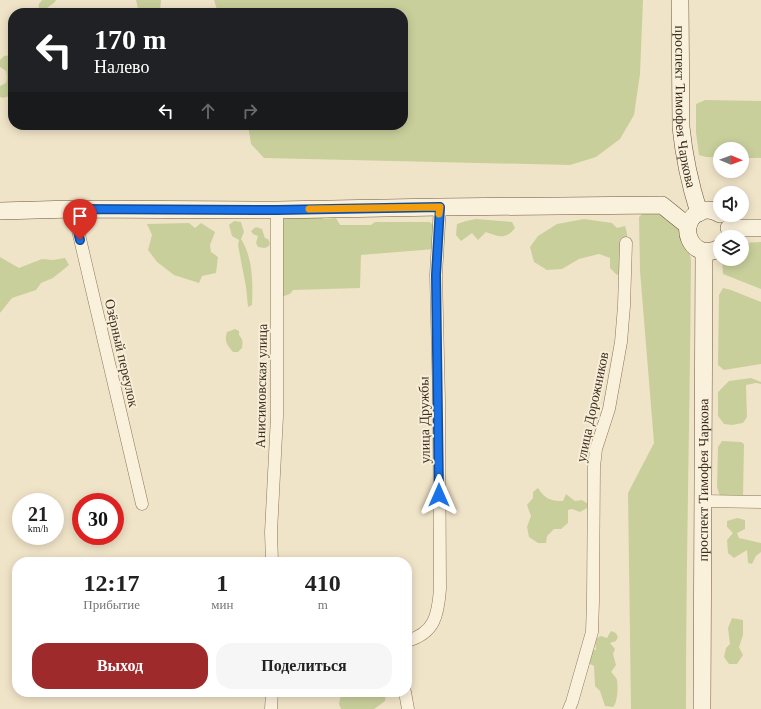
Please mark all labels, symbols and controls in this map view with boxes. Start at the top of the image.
icon: left [28,24,80,76]
text: 170 m [94,24,166,55]
street label: проспект Тимофея Чаркова [672,25,699,190]
text: Налево [94,57,150,77]
icon: left [155,100,177,122]
icon: ahead [197,100,219,122]
icon: right [239,100,261,122]
north arrow [713,142,749,178]
map controls [713,142,749,266]
button: sound [713,186,749,222]
pin [63,199,97,240]
icon: arrive [69,205,91,227]
button: layers [713,230,749,266]
street label: Озёрный переулок [102,298,141,409]
street label: Анисимовская улица [253,323,270,448]
street label: улица Дорожников [573,350,612,464]
street label: улица Дружбы [416,376,433,464]
street label: проспект Тимофея Чаркова [696,398,711,562]
position arrow [418,474,460,516]
speed limit sign: 30 [72,493,124,545]
text: 21 [28,503,48,525]
text: km/h [28,523,48,534]
text: 12:17 [84,570,140,596]
text: 1 [216,570,228,596]
text: 410 [305,570,341,596]
text: Прибытие [83,597,140,612]
text: мин [211,597,233,612]
text: m [318,597,328,612]
button: Выход [32,643,208,689]
button: Поделиться [216,643,392,689]

